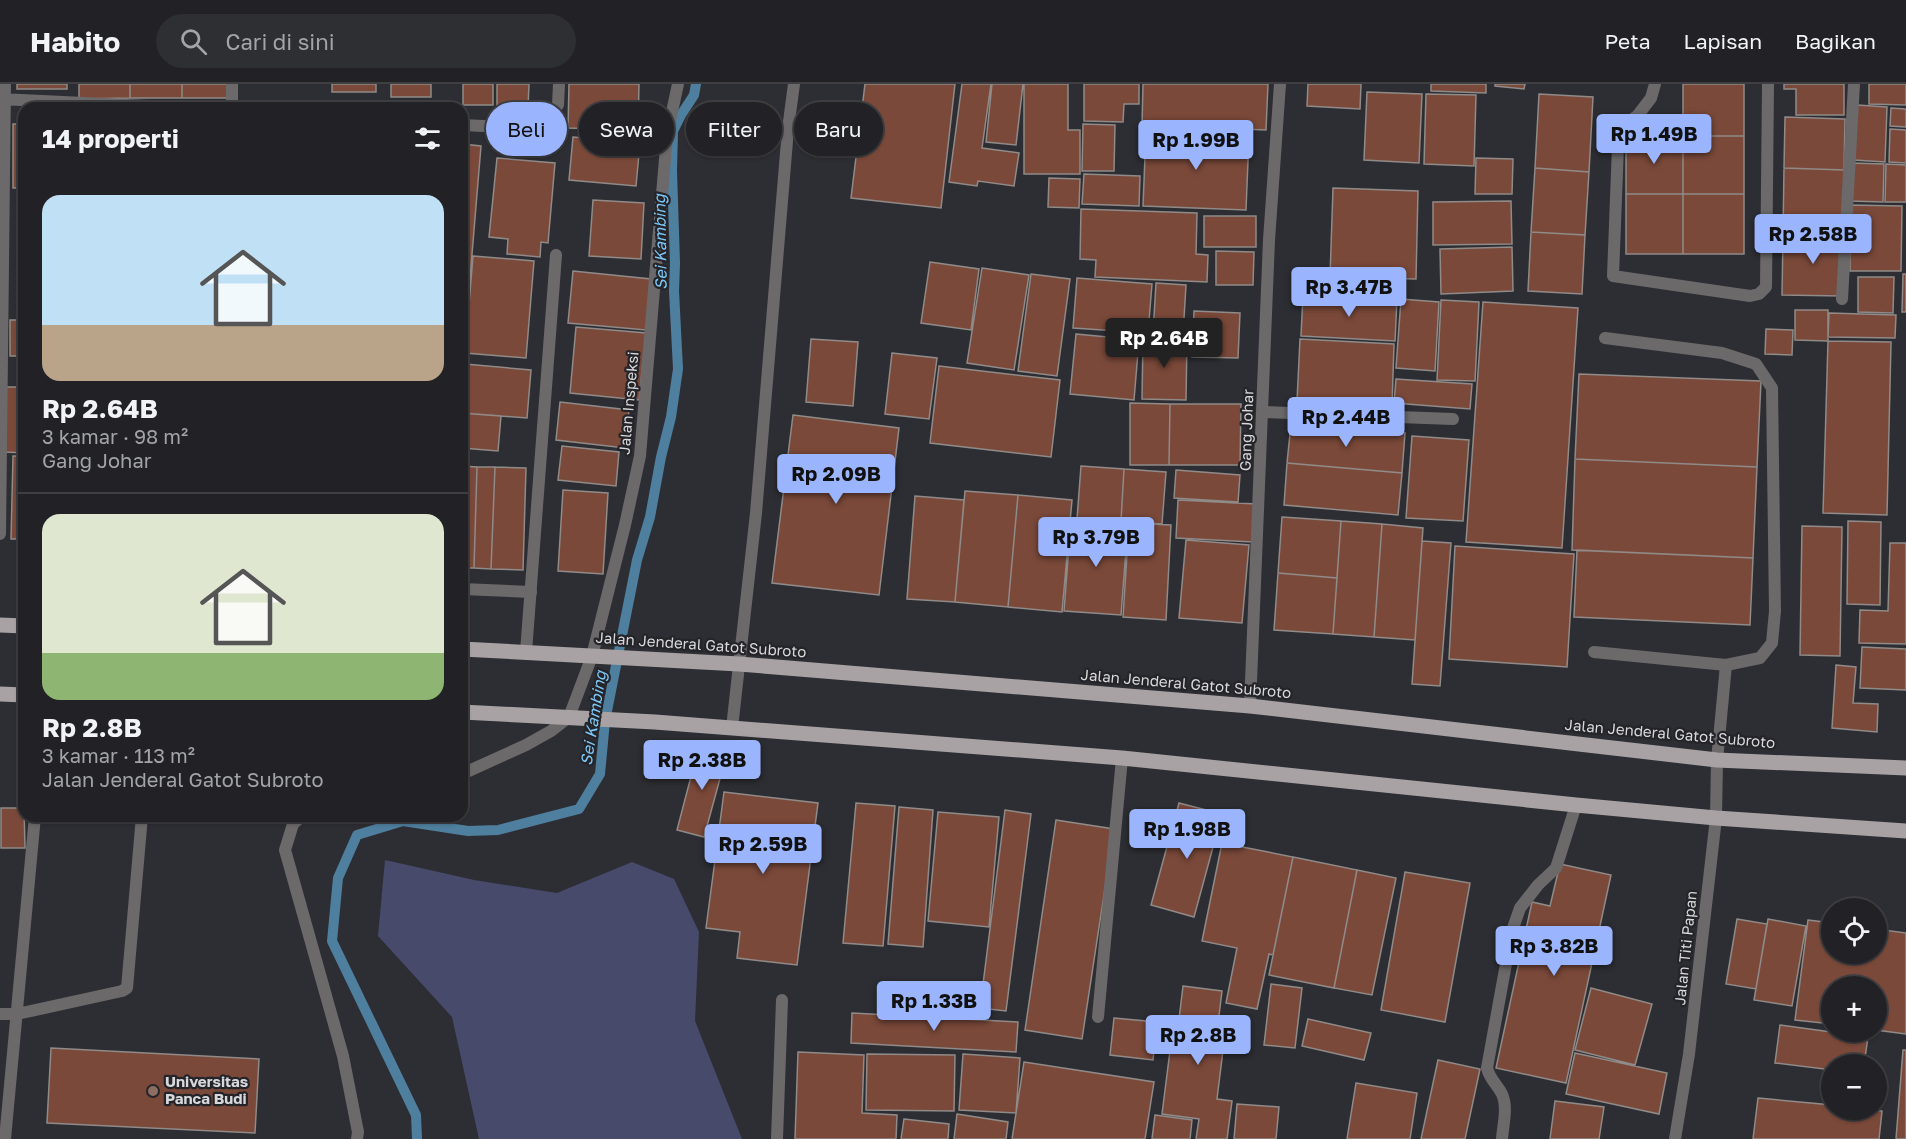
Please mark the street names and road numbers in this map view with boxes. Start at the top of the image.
street label: Jalan Inspeksi [615,351,641,455]
street label: Gang Johar [1236,388,1256,471]
street label: Jalan Jenderal Gatot Subroto [595,628,807,660]
street label: Jalan Jenderal Gatot Subroto [1080,665,1292,701]
street label: Jalan Jenderal Gatot Subroto [1564,715,1776,751]
street label: Jalan Titi Papan [1670,890,1700,1006]

